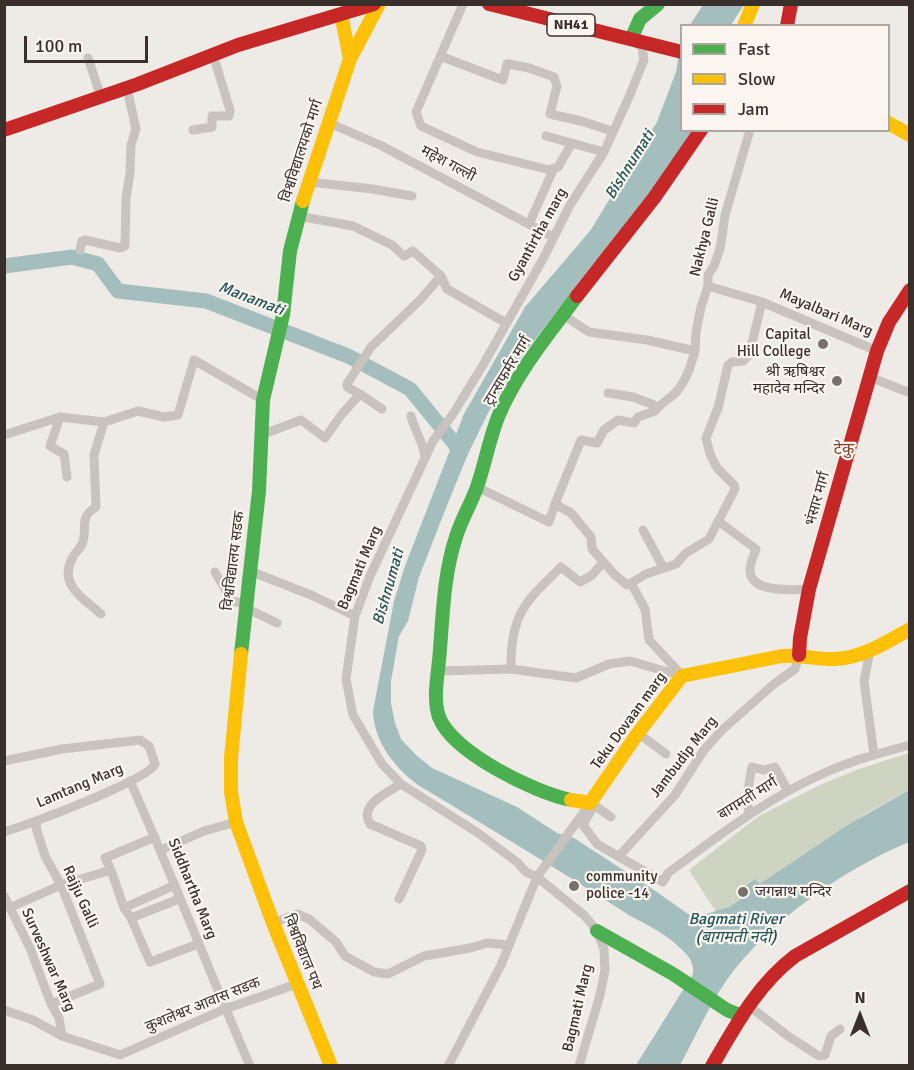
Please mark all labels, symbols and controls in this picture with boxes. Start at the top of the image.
road number: NH41 [547,14,595,36]
scale bar [27,24,152,62]
legend [680,24,890,132]
text: 100 m [35,35,82,57]
text: Fast [738,38,770,60]
text: Slow [738,68,775,90]
street label: विश्वविद्यालयको मार्ग [277,97,327,205]
text: Jam [738,98,769,120]
water label: Bishnumati [601,127,659,203]
street label: महेश गल्ली [417,142,479,186]
street label: Gyantirtha marg [505,185,571,285]
street label: Nakhya Galli [686,196,724,278]
water label: Manamati [216,278,286,320]
street label: Mayalbari Marg [776,285,876,341]
place label: Capital Hill College [737,326,811,361]
street label: ट्रान्सफर्मर मार्ग [480,333,536,409]
marker: Capital Hill College [816,337,830,351]
place label: श्री ऋषिश्वर महादेव मन्दिर [753,363,825,398]
marker: श्री ऋषिश्वर महादेव मन्दिर [830,374,844,388]
district label: टेकु [834,440,854,460]
street label: भंसार मार्ग [802,470,834,528]
street label: विश्वविद्यालय सडक [219,510,249,612]
street label: Bagmati Marg [334,523,386,613]
water label: Bishnumati [369,547,409,627]
street label: Teku Dovaan marg [588,669,670,773]
street label: Jambudip Marg [647,713,721,801]
street label: Lamtang Marg [34,760,126,812]
street label: बागमती मार्ग [715,774,781,824]
street label: Siddhartha Marg [164,836,220,942]
street label: Rajju Galli [58,863,102,931]
place label: community police -14 [586,868,657,903]
marker: community police -14 [567,879,581,893]
place label: जगन्नाथ मन्दिर [755,883,831,901]
marker: जगन्नाथ मन्दिर [736,885,750,899]
street label: Surveshwar Marg [17,906,79,1014]
water label: Bagmati River (बागमती नदी) [688,910,784,948]
street label: विश्वविद्याल पथ [279,912,325,992]
street label: Bagmati Marg [559,962,597,1054]
street label: कुशलेश्वर आवास सडक [143,974,263,1036]
north arrow [830,986,890,1046]
text: N [854,988,866,1008]

